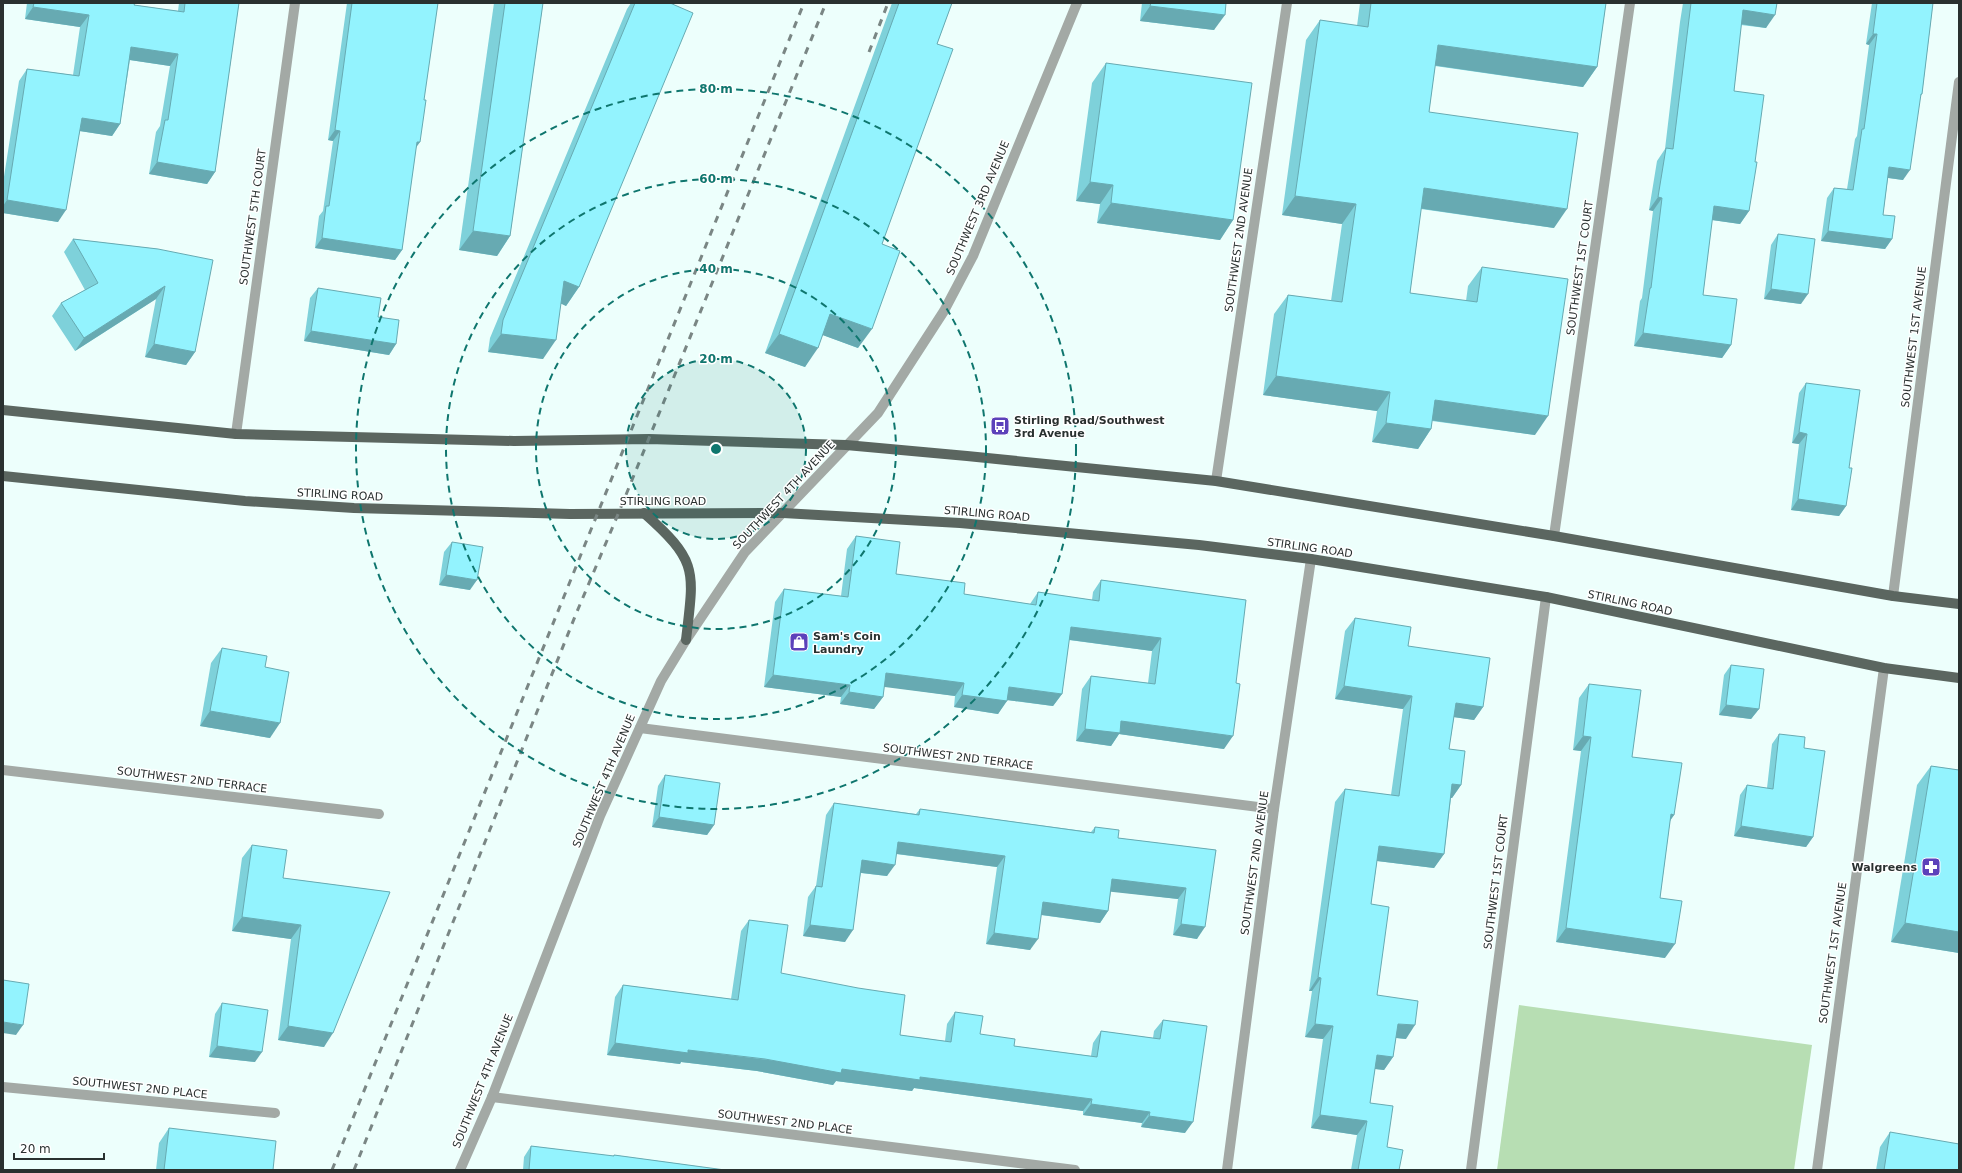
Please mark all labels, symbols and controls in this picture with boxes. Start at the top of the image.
text: 80 m [699,82,733,96]
street label: SOUTHWEST 3RD AVENUE [944,139,1012,277]
street label: SOUTHWEST 5TH COURT [237,148,269,286]
street label: SOUTHWEST 2ND AVENUE [1222,167,1256,313]
text: 60 m [699,172,733,186]
street label: SOUTHWEST 1ST COURT [1564,200,1596,336]
text: 40 m [699,262,733,276]
street label: SOUTHWEST 1ST AVENUE [1899,265,1929,408]
text: 20 m [699,352,733,366]
place label: Stirling Road/Southwest 3rd Avenue [1014,414,1165,440]
bus stop icon: Stirling Road/Southwest 3rd Avenue [989,415,1011,437]
street label: SOUTHWEST 4TH AVENUE [730,438,838,552]
centre of rings [709,442,723,456]
street label: STIRLING ROAD [297,486,383,504]
street label: STIRLING ROAD [620,495,706,508]
street label: STIRLING ROAD [943,504,1031,524]
street label: STIRLING ROAD [1266,536,1354,560]
street label: STIRLING ROAD [1586,588,1674,618]
place label: Sam's Coin Laundry [813,630,881,656]
shop icon: Sam's Coin Laundry [788,631,810,653]
street label: SOUTHWEST 4TH AVENUE [570,712,638,850]
street label: SOUTHWEST 2ND TERRACE [882,741,1034,773]
street label: SOUTHWEST 2ND TERRACE [116,764,268,796]
street label: SOUTHWEST 2ND AVENUE [1238,790,1272,936]
street label: SOUTHWEST 1ST COURT [1481,814,1511,950]
pharmacy icon: Walgreens [1920,856,1942,878]
place label: Walgreens [1851,861,1917,874]
street label: SOUTHWEST 1ST AVENUE [1817,882,1849,1024]
street label: SOUTHWEST 4TH AVENUE [450,1012,516,1150]
street label: SOUTHWEST 2ND PLACE [72,1074,208,1102]
street label: SOUTHWEST 2ND PLACE [717,1107,853,1137]
scale bar [14,1135,104,1161]
text: 20 m [20,1142,51,1156]

